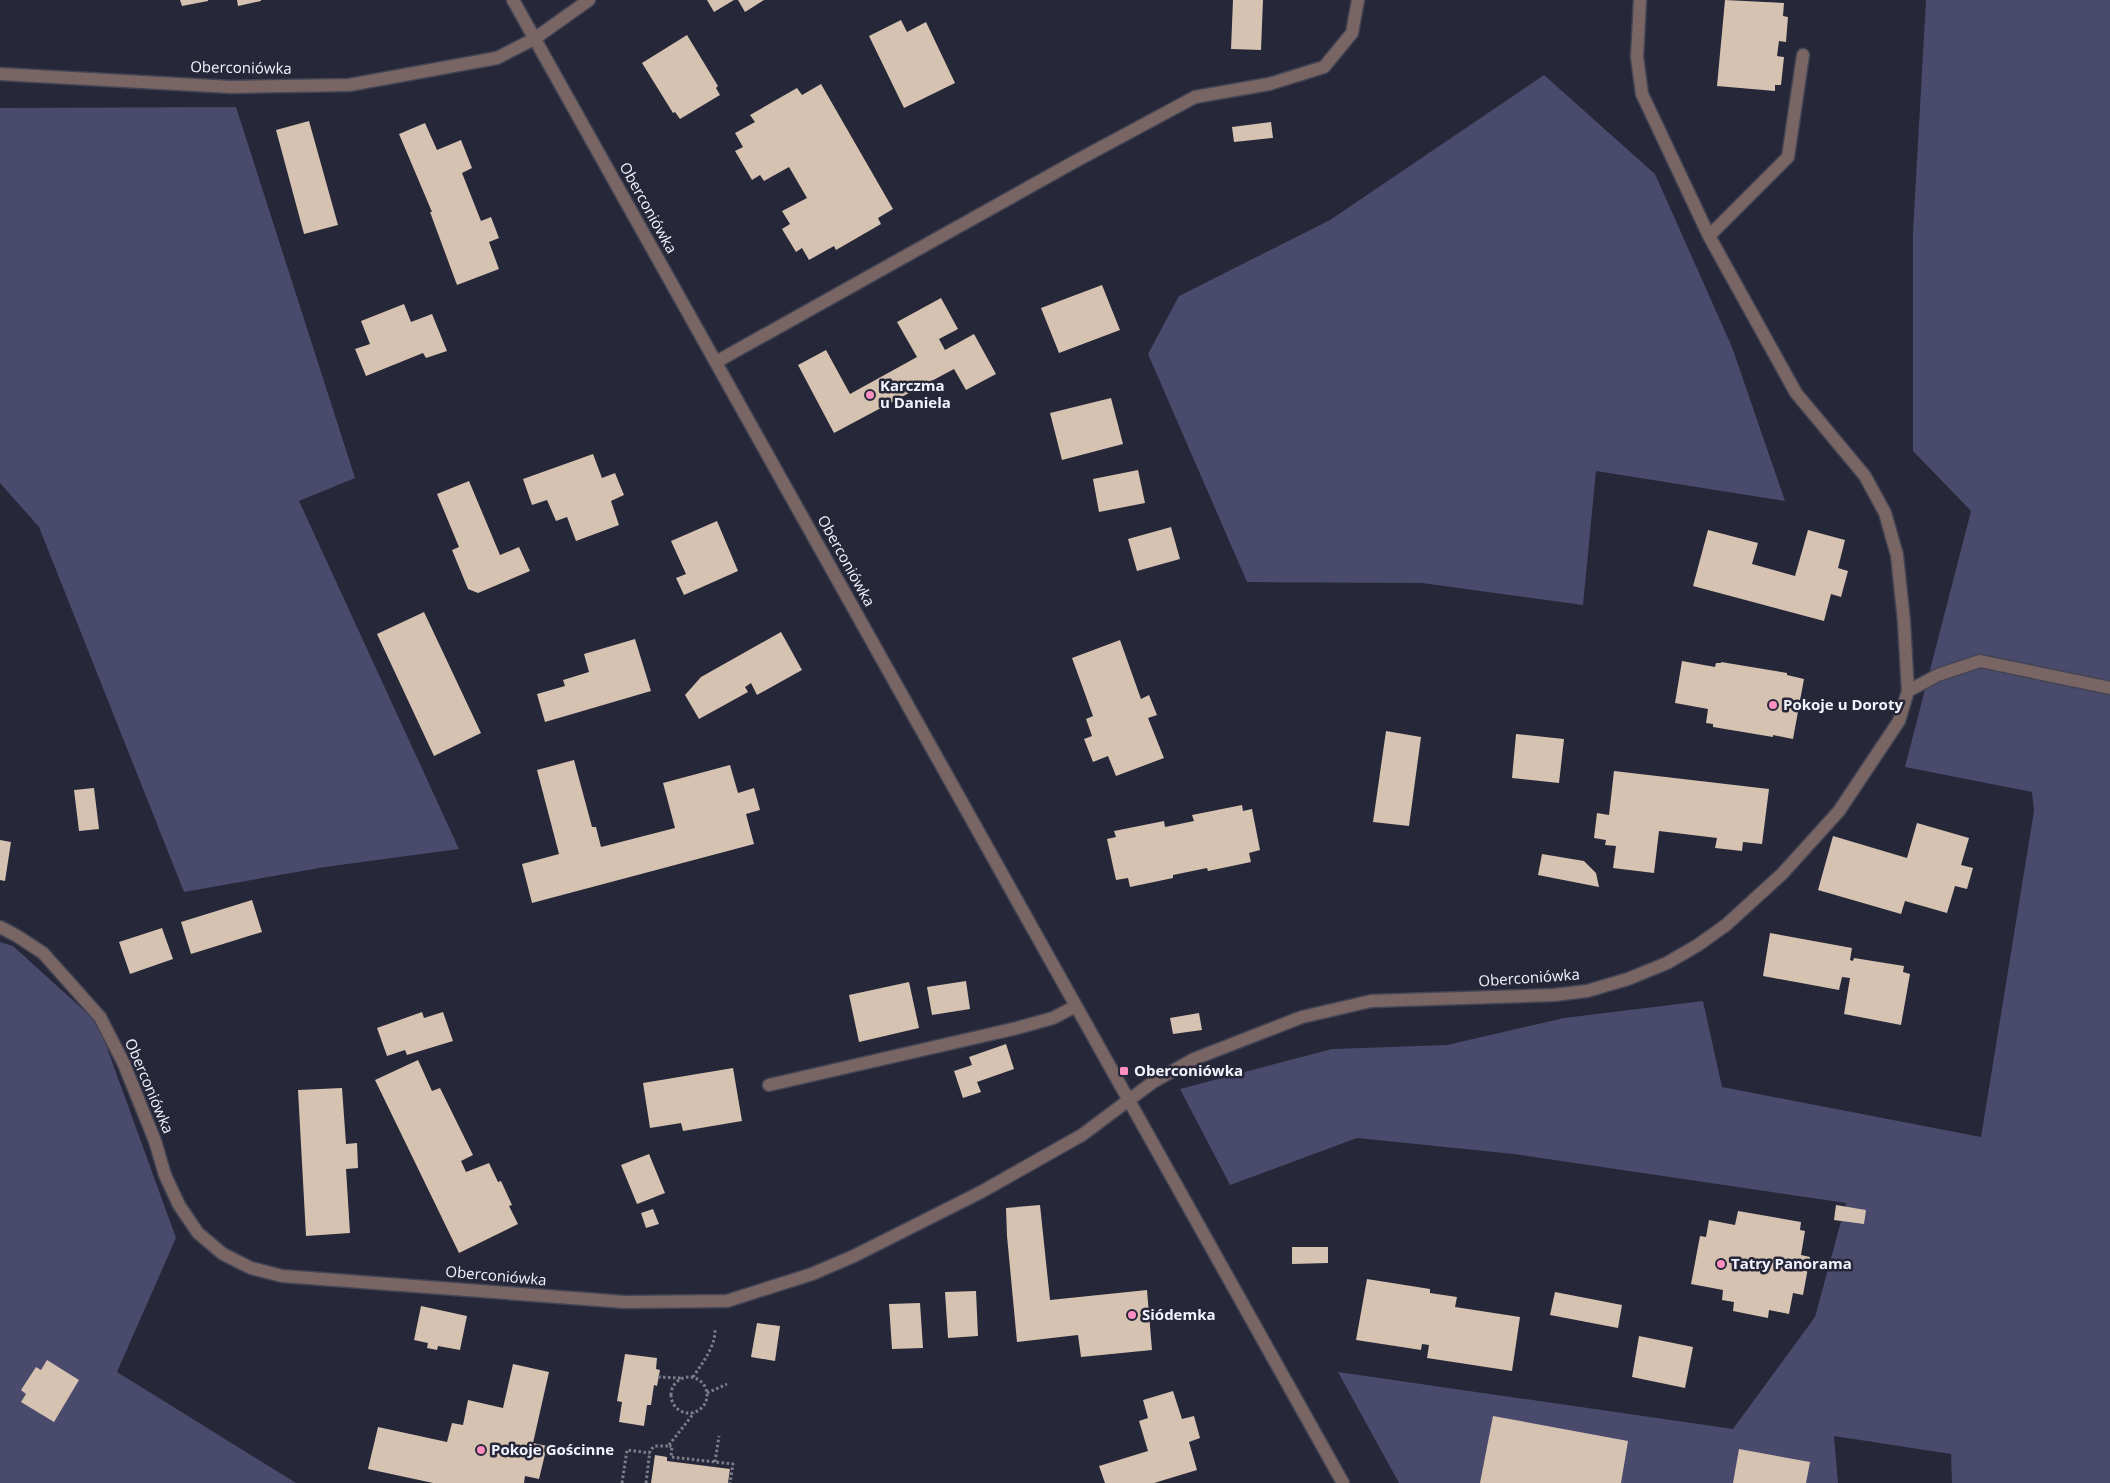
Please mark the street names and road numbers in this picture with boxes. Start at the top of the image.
street label: Oberconiówka [190,56,292,78]
street label: Oberconiówka [616,158,682,257]
street label: Oberconiówka [814,511,880,610]
street label: Oberconiówka [1478,963,1580,991]
street label: Oberconiówka [121,1035,179,1136]
street label: Oberconiówka [445,1261,548,1289]

